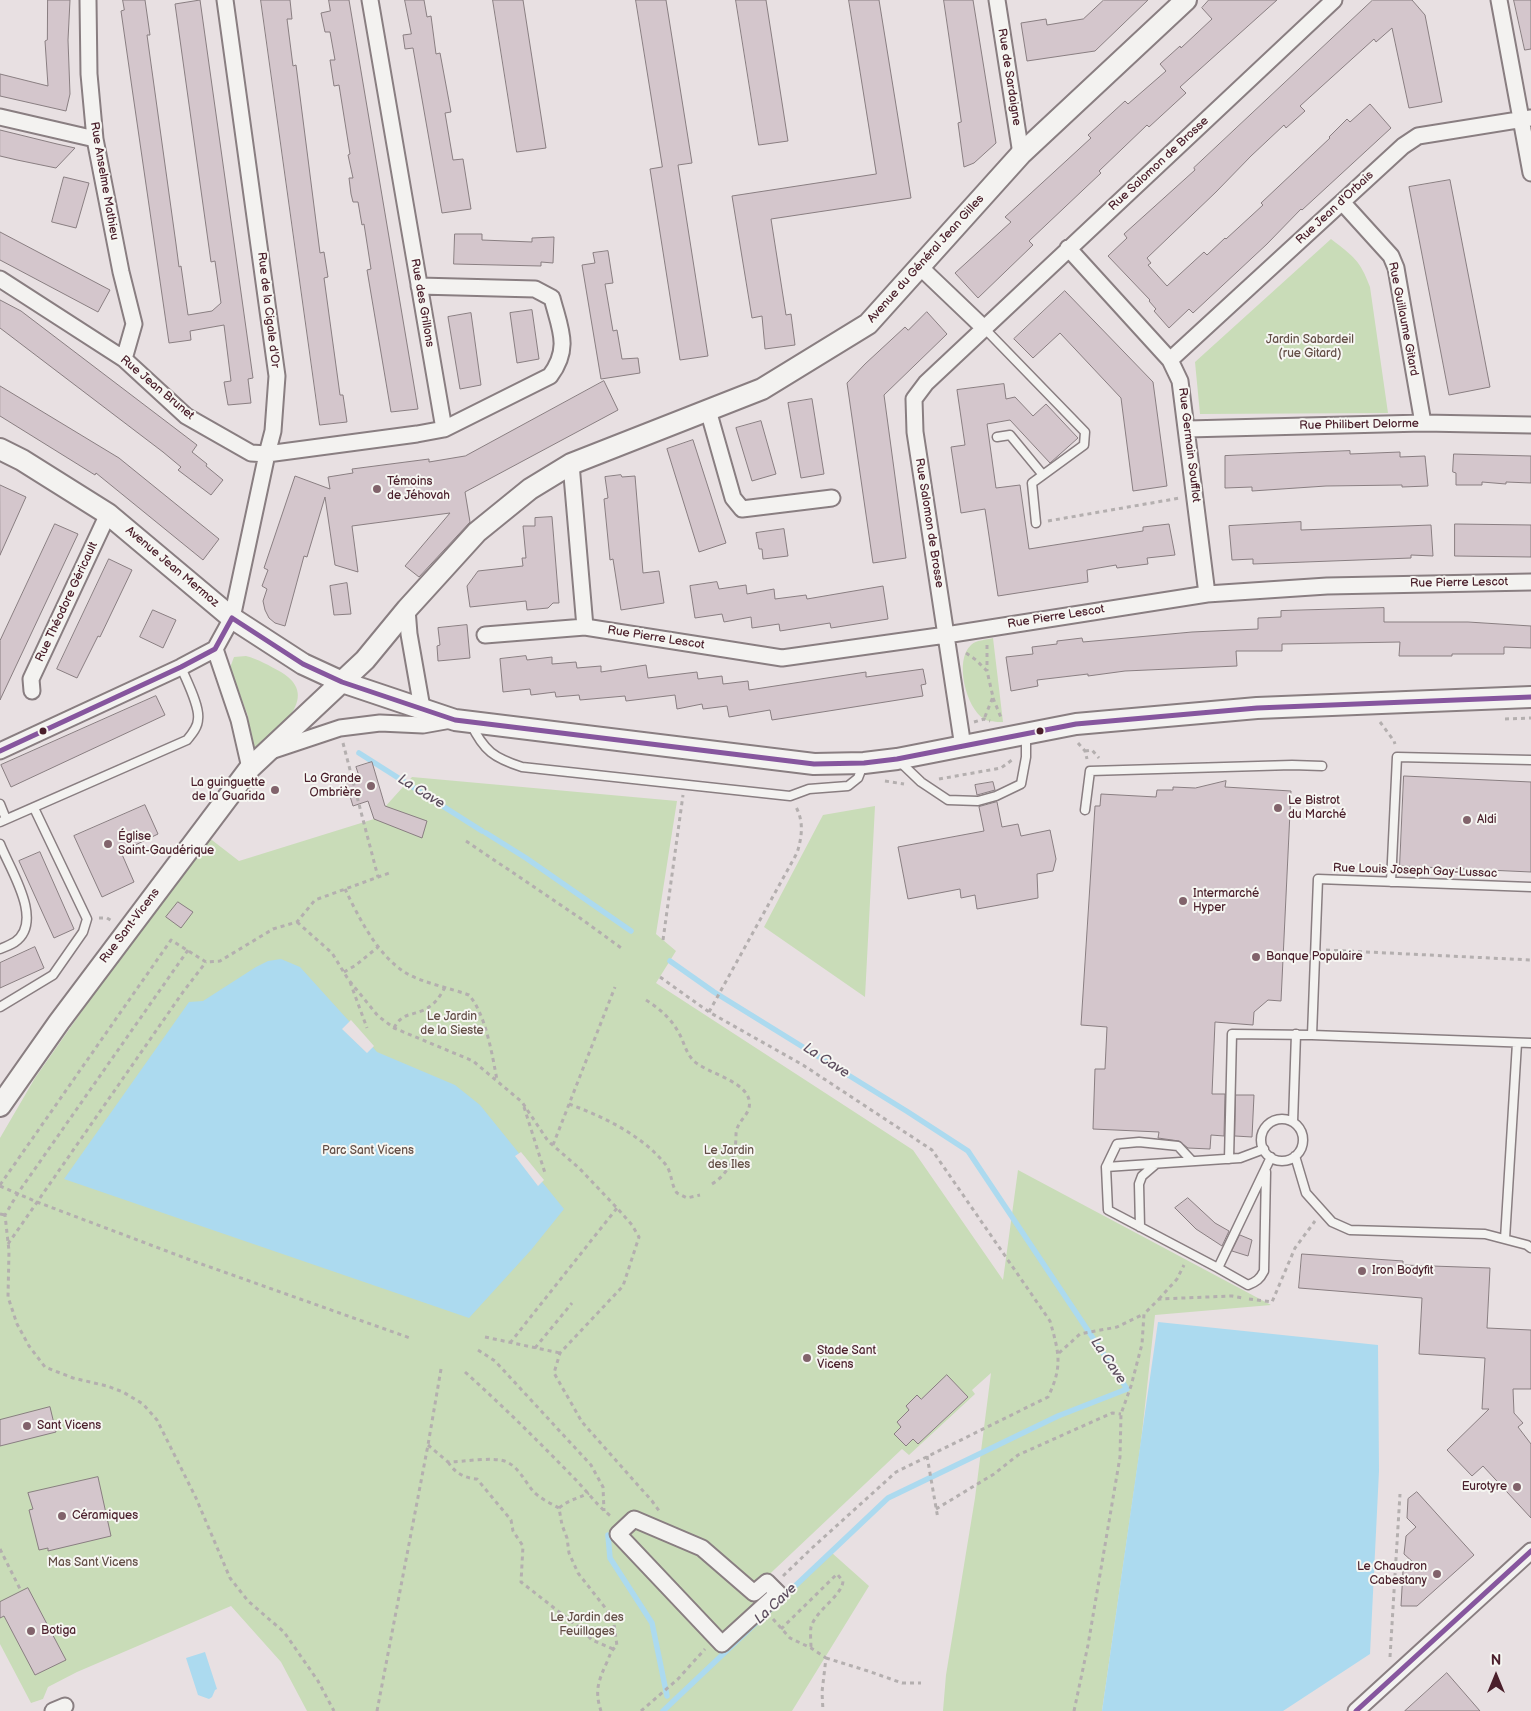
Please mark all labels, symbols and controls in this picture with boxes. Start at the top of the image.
street label: Rue de Sardaigne [994,27,1024,127]
street label: Rue Salomon de Brosse [1106,114,1212,214]
street label: Rue Anselme Mathieu [87,121,121,241]
street label: Rue Jean d'Orbais [1293,168,1377,248]
street label: Avenue du Général Jean Gilles [865,192,987,326]
street label: Rue de la Cigale d'Or [254,251,282,369]
street label: Rue des Grillons [407,258,437,348]
street label: Rue Guillaume Gitard [1385,261,1421,377]
park label: Jardin Sabardeil (rue Gitard) [1266,333,1354,361]
street label: Rue Jean Brunet [117,353,197,423]
street label: Rue Germain Soufflot [1175,387,1203,503]
street label: Rue Philibert Delorme [1299,417,1419,433]
street label: Rue Salomon de Brosse [912,457,946,589]
place label: Témoins de Jéhovah [387,475,450,503]
marker: Témoins de Jéhovah [371,483,383,495]
street label: Avenue Jean Mermoz [122,524,222,610]
street label: Rue Théodore Géricault [33,540,101,664]
street label: Rue Pierre Lescot [1410,575,1508,591]
street label: Rue Pierre Lescot [1006,602,1106,632]
street label: Rue Pierre Lescot [606,623,706,653]
unlabelled marker [38,726,48,736]
unlabelled marker [1035,726,1045,736]
water label: La Cave [395,771,447,813]
place label: La Grande Ombrière [304,772,361,800]
place label: La guinguette de la Guarida [190,776,265,804]
marker: La Grande Ombrière [365,780,377,792]
marker: La guinguette de la Guarida [269,784,281,796]
place label: Le Bistrot du Marché [1288,794,1346,822]
marker: Le Bistrot du Marché [1272,802,1284,814]
place label: Aldi [1477,813,1497,827]
marker: Aldi [1461,814,1473,826]
place label: Église Saint-Gaudérique [118,830,214,858]
marker: Église Saint-Gaudérique [102,838,114,850]
street label: Rue Louis Joseph Gay-Lussac [1333,861,1497,881]
street label: Rue Sant-Vicens [97,886,163,966]
place label: Intermarché Hyper [1193,887,1259,915]
marker: Intermarché Hyper [1177,895,1189,907]
place label: Banque Populaire [1266,950,1363,964]
marker: Banque Populaire [1250,951,1262,963]
park label: Le Jardin de la Sieste [420,1010,484,1038]
water label: La Cave [800,1040,852,1082]
park label: Parc Sant Vicens [322,1144,414,1158]
park label: Le Jardin des Iles [704,1144,754,1172]
place label: Iron Bodyfit [1372,1264,1433,1278]
marker: Iron Bodyfit [1356,1265,1368,1277]
water label: La Cave [1087,1335,1129,1387]
place label: Stade Sant Vicens [817,1344,876,1372]
marker: Stade Sant Vicens [801,1352,813,1364]
place label: Sant Vicens [37,1419,101,1433]
marker: Sant Vicens [21,1420,33,1432]
place label: Eurotyre [1462,1480,1507,1494]
marker: Eurotyre [1511,1481,1523,1493]
place label: Céramiques [72,1509,138,1523]
marker: Céramiques [56,1510,68,1522]
park label: Mas Sant Vicens [48,1556,138,1570]
place label: Le Chaudron Cabestany [1357,1560,1427,1588]
marker: Le Chaudron Cabestany [1431,1568,1443,1580]
water label: La Cave [751,1580,801,1628]
park label: Le Jardin des Feuillages [550,1611,624,1639]
place label: Botiga [41,1624,76,1638]
marker: Botiga [25,1625,37,1637]
north arrow [1471,1651,1521,1701]
text: N [1491,1652,1501,1669]

